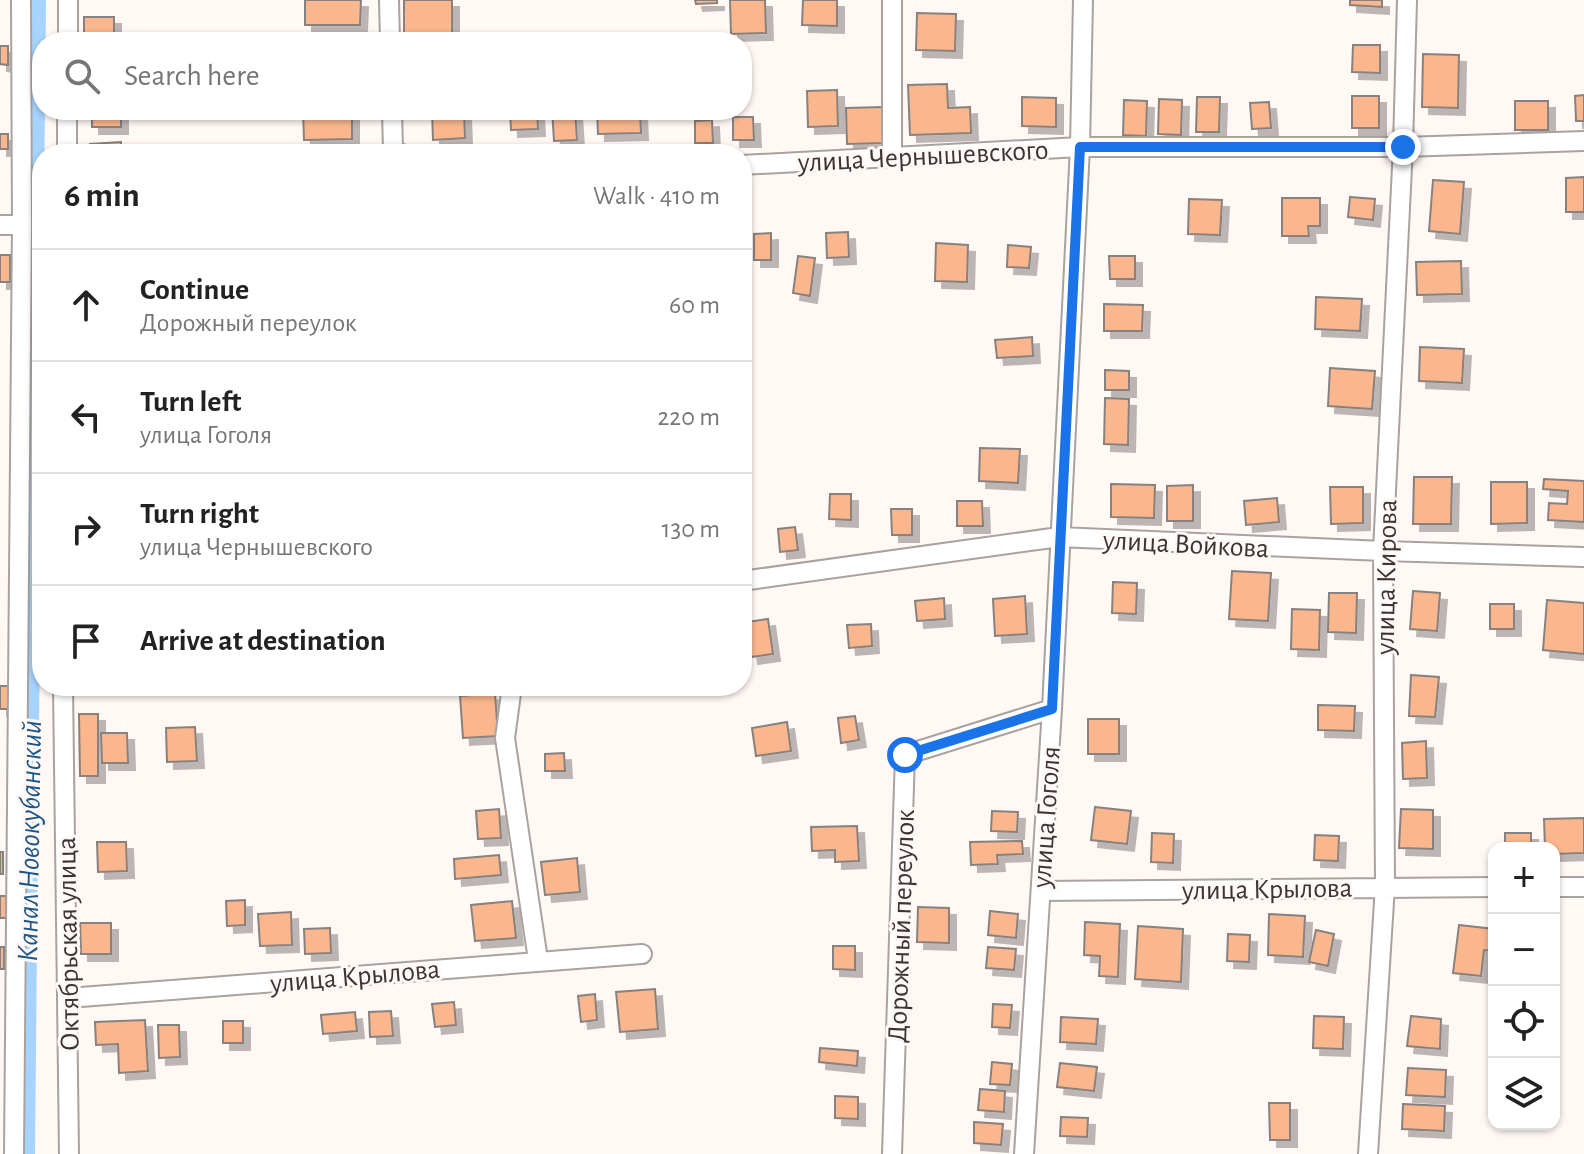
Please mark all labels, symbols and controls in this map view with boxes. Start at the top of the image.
search box [32,32,752,120]
icon: search [60,54,104,98]
text: Search here [124,61,260,91]
route end [1385,129,1421,165]
street label: улица Чернышевского [796,136,1049,178]
text: 6 min [64,179,140,213]
text: Walk · 410 m [593,183,720,209]
text: Continue [140,275,249,305]
icon: ahead [64,283,108,327]
text: 60 m [669,292,720,318]
text: Дорожный переулок [140,310,357,336]
text: Turn left [140,387,241,417]
icon: left [64,395,108,439]
text: 220 m [658,404,720,430]
text: улица Гоголя [140,422,272,448]
text: Turn right [140,499,259,529]
street label: улица Кирова [1372,499,1402,656]
icon: right [64,507,108,551]
text: 130 m [662,516,720,542]
street label: улица Войкова [1101,527,1270,563]
text: улица Чернышевского [140,534,373,560]
icon: arrive [64,619,108,663]
text: Arrive at destination [140,626,386,656]
water label: Канал Новокубанский [13,720,47,962]
route start [887,737,923,773]
street label: улица Гоголя [1028,745,1066,890]
street label: Дорожный переулок [884,809,920,1043]
street label: Октябрьская улица [53,836,85,1051]
map controls [1488,842,1560,1130]
button: + [1488,842,1560,914]
street label: улица Крылова [1181,875,1353,906]
button: − [1488,914,1560,986]
street label: улица Крылова [268,956,442,998]
button: locate [1488,986,1560,1058]
button: layers [1488,1058,1560,1130]

